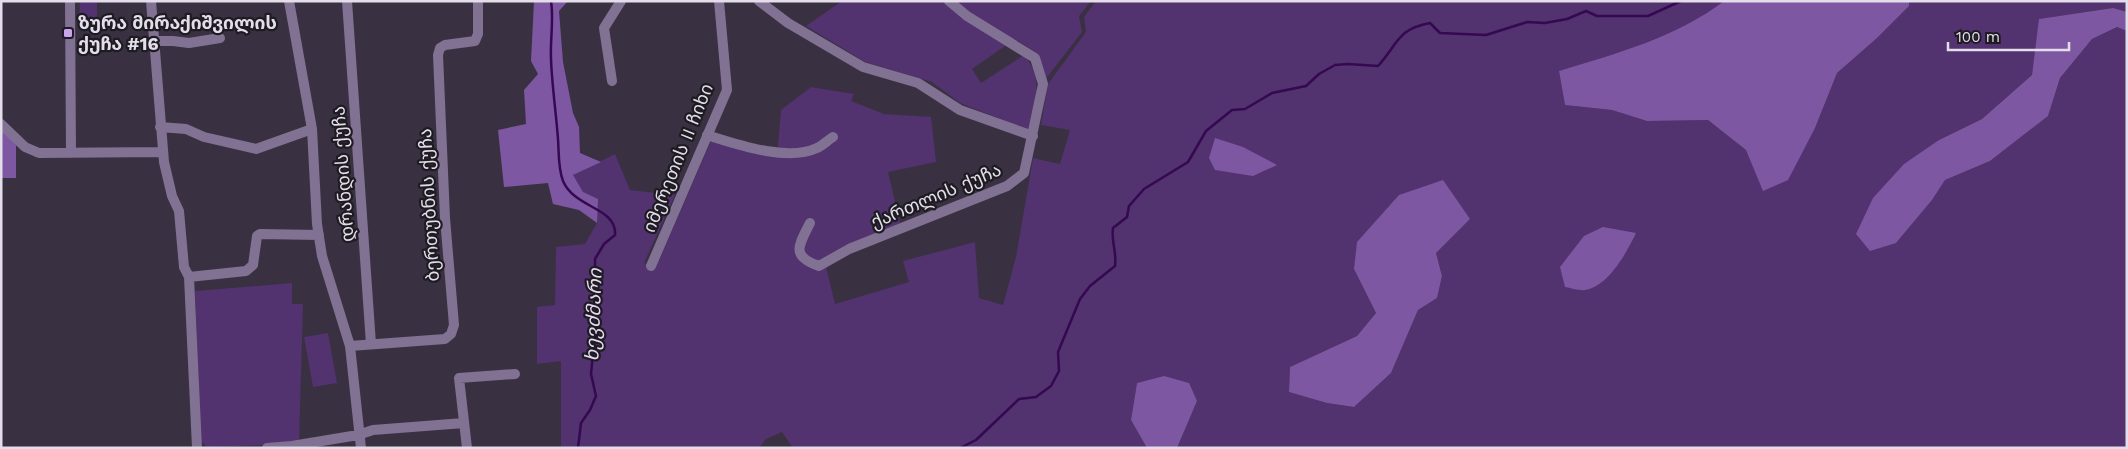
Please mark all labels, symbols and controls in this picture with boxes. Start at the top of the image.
place label: ზურა მირაქიშვილის ქუჩა #16 [78,12,277,54]
scale bar [1948,20,2069,52]
marker: ზურა მირაქიშვილის ქუჩა #16 [62,27,74,39]
text: 100 m [1956,28,2000,46]
street label: იმერეთის II ჩიხი [638,80,718,236]
street label: დრანდის ქუჩა [327,105,359,243]
street label: ბერთუბნის ქუჩა [414,128,444,282]
street label: ქართლის ქუჩა [867,159,1005,233]
water label: ხევძმარი [580,267,607,362]

